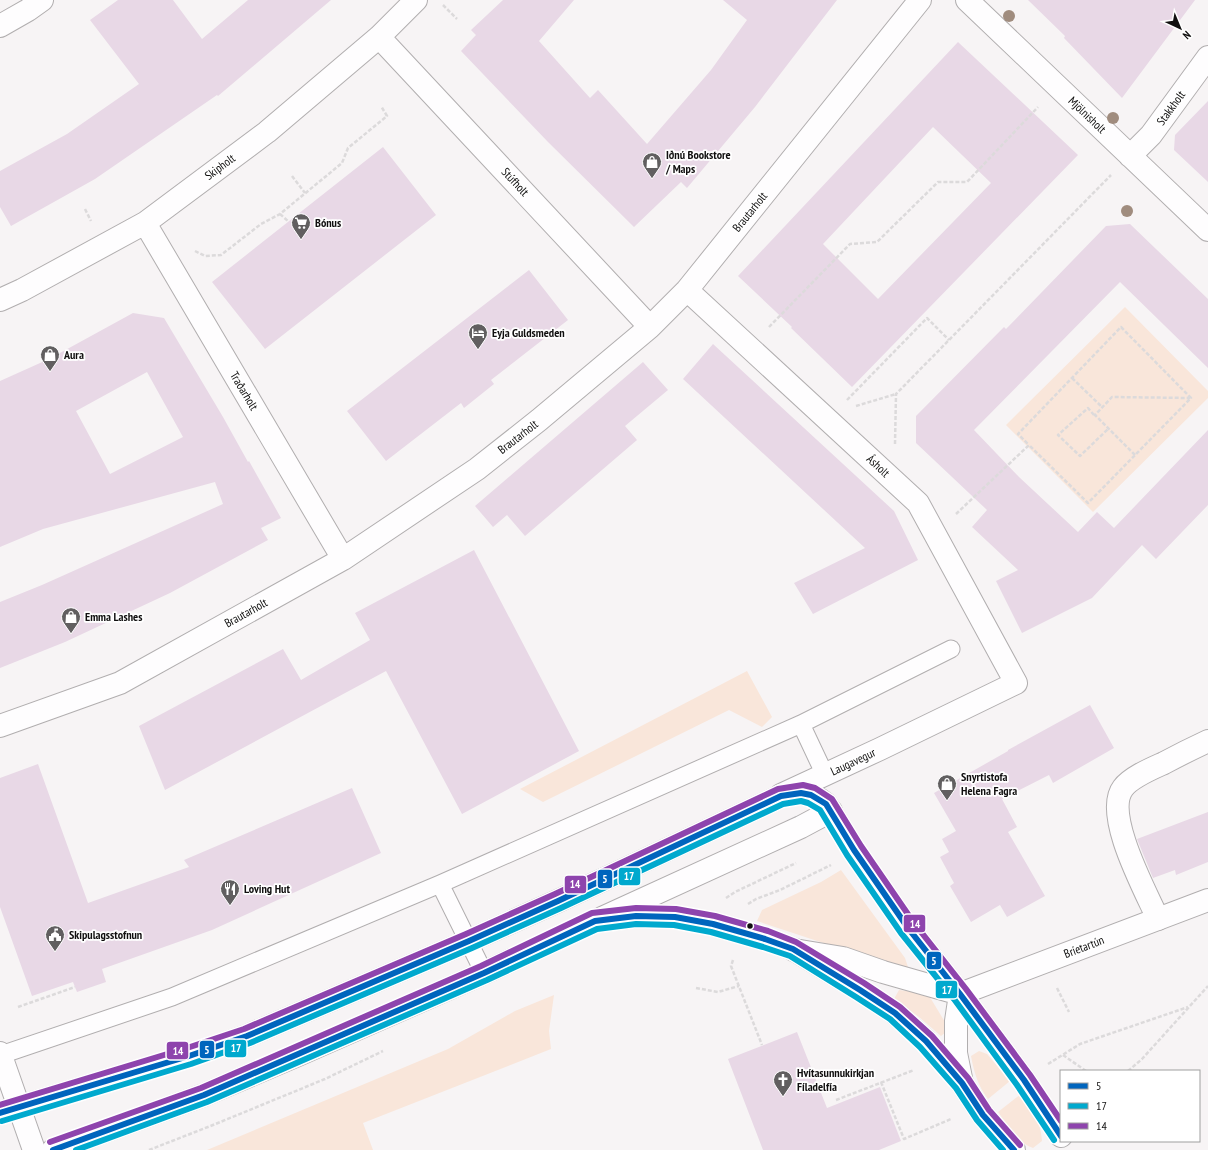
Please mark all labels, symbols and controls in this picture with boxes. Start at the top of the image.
north arrow [1160,8,1200,48]
text: N [1180,28,1194,42]
street label: Stakkholt [1153,87,1189,128]
street label: Mjölnisholt [1065,93,1110,137]
place label: Iðnú Bookstore / Maps [665,147,731,176]
street label: Skipholt [202,150,238,183]
shop icon: Iðnú Bookstore / Maps [641,151,663,179]
street label: Stúfholt [499,164,533,199]
street label: Brautarholt [729,188,771,235]
supermarket icon: Bónus [290,212,312,240]
place label: Bónus [315,215,341,230]
hotel icon: Eyja Guldsmeden [467,322,489,350]
place label: Eyja Guldsmeden [492,325,565,340]
shop icon: Aura [39,344,61,372]
place label: Aura [63,347,84,362]
street label: Traðarholt [227,369,262,413]
street label: Brautarholt [495,416,541,457]
street label: Ásholt [864,451,894,481]
street label: Brautarholt [222,594,271,630]
shop icon: Emma Lashes [60,606,82,634]
place label: Emma Lashes [85,609,142,624]
street label: Laugavegur [828,744,878,778]
place label: Snyrtistofa Helena Fagra [961,769,1017,798]
shop icon: Snyrtistofa Helena Fagra [936,773,958,801]
line badge: 17 [618,867,641,886]
line badge: 5 [597,869,613,889]
text: 17 [624,869,634,883]
text: 5 [602,872,608,886]
line badge: 14 [564,875,587,894]
text: 14 [570,877,581,891]
restaurant icon: Loving Hut [219,878,241,906]
place label: Loving Hut [244,881,290,896]
line badge: 14 [903,914,926,933]
text: 14 [910,917,921,931]
unlabelled marker [745,921,755,931]
public building icon: Skipulagsstofnun [44,924,66,952]
place label: Skipulagsstofnun [69,927,142,942]
street label: Bríetartún [1062,932,1106,961]
line badge: 5 [926,951,942,970]
text: 5 [931,954,937,968]
line badge: 17 [935,980,958,999]
text: 17 [942,983,952,997]
line badge: 17 [224,1039,247,1058]
line badge: 5 [199,1040,215,1059]
line badge: 14 [166,1041,189,1060]
text: 17 [231,1041,241,1055]
text: 5 [204,1043,210,1057]
text: 14 [173,1044,184,1058]
place label: Hvítasunnukirkjan Fíladelfía [797,1065,874,1094]
church icon: Hvítasunnukirkjan Fíladelfía [772,1069,794,1097]
legend [1060,1070,1200,1142]
text: 5 [1096,1078,1101,1093]
text: 17 [1096,1098,1107,1113]
text: 14 [1096,1118,1107,1133]

